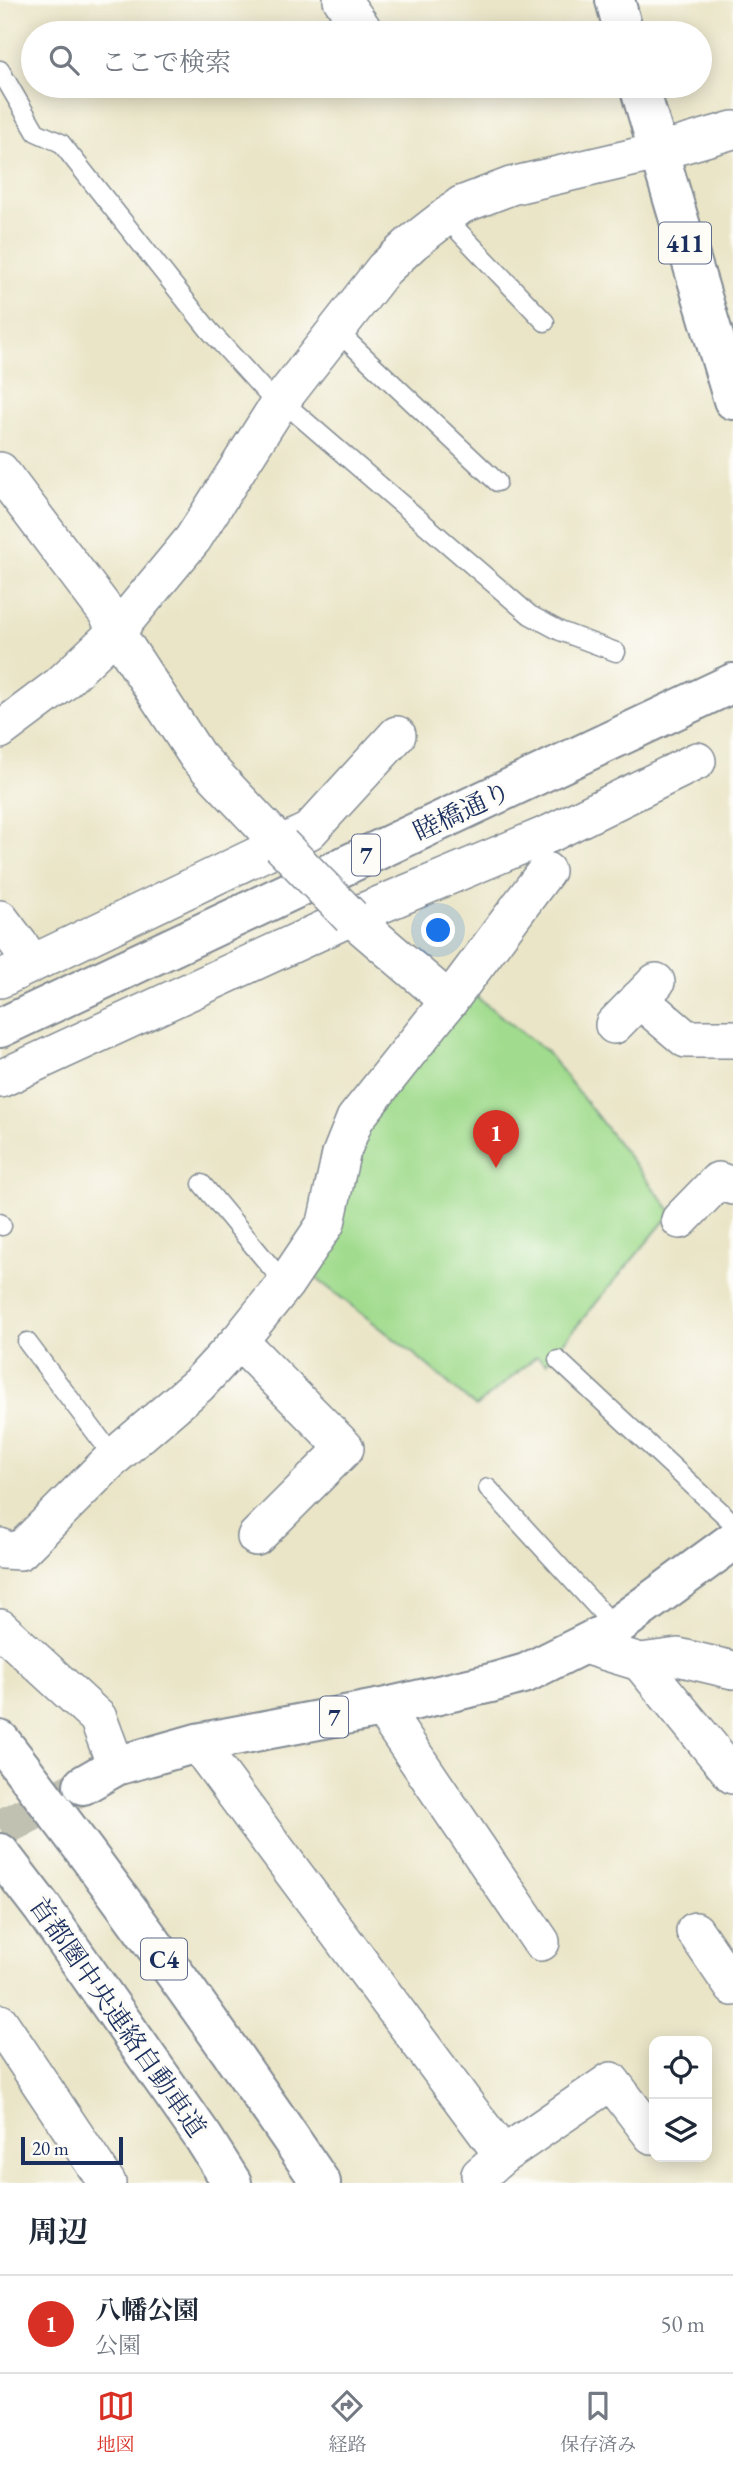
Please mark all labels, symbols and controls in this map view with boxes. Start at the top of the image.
search box [21,21,712,98]
icon: search [45,41,83,79]
text: ここで検索 [101,45,231,79]
road number: 411 [659,223,711,264]
street label: 睦橋通り [408,774,516,848]
road number: 7 [352,834,380,876]
your location [421,913,455,947]
pin: 1 [473,1110,519,1168]
road number: 7 [320,1696,348,1737]
street label: 首都圏中央連絡自動車道 [22,1890,214,2144]
road number: C4 [141,1938,187,1980]
map controls [649,2036,712,2162]
button: locate [649,2036,712,2099]
button: layers [649,2099,712,2162]
scale bar [21,2134,122,2166]
text: 20 m [32,2136,69,2161]
text: 周辺 [28,2212,88,2251]
text: 八幡公園 [95,2293,199,2327]
text: 1 [45,2309,57,2339]
text: 50 m [660,2309,705,2339]
text: 公園 [95,2330,141,2360]
tab: 地図 [97,2387,135,2457]
tab: 経路 [328,2387,366,2457]
tab: 保存済み [560,2387,636,2457]

